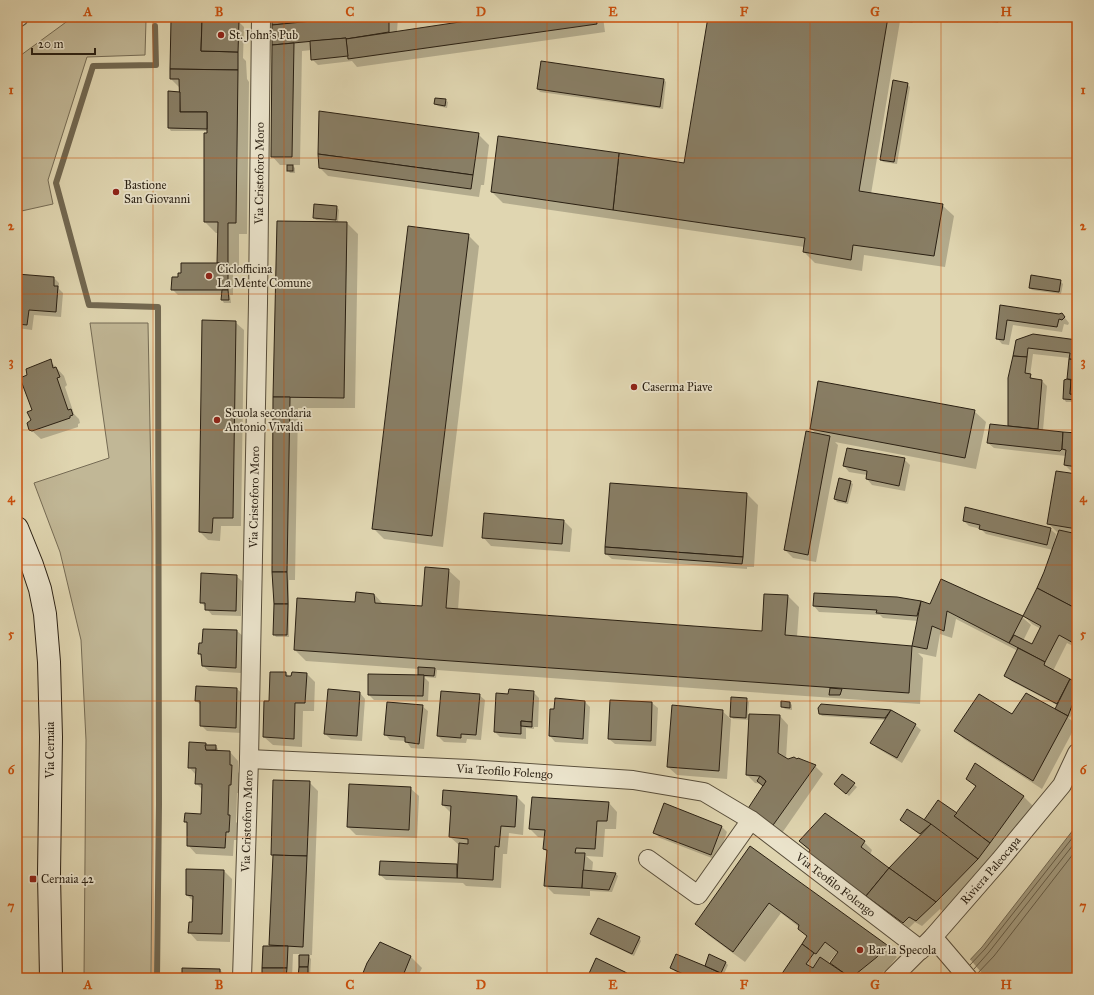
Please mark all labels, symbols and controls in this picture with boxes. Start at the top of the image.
text: A [83,4,93,20]
text: B [215,4,224,20]
text: C [346,4,355,20]
text: D [476,4,486,20]
text: E [608,4,618,20]
text: F [740,4,749,20]
text: G [870,4,880,20]
text: H [1000,4,1012,20]
place label: St. John's Pub [229,28,298,43]
scale bar [32,30,95,56]
marker: St. John's Pub [216,30,226,40]
text: 20 m [38,37,64,51]
text: 1 [8,82,14,98]
text: 1 [1080,82,1086,98]
street label: Via Cristoforo Moro [252,122,267,225]
place label: Bastione San Giovanni [124,178,191,206]
marker: Bastione San Giovanni [111,187,121,197]
text: 2 [8,218,15,234]
text: 2 [1080,218,1087,234]
place label: Ciclofficina La Mente Comune [217,262,311,290]
marker: Ciclofficina La Mente Comune [204,271,214,281]
text: 3 [8,354,14,370]
text: 3 [1080,354,1086,370]
place label: Caserma Piave [642,380,713,394]
marker: Caserma Piave [629,382,639,392]
place label: Scuola secondaria Antonio Vivaldi [224,406,312,434]
marker: Scuola secondaria Antonio Vivaldi [212,415,222,425]
street label: Via Cristoforo Moro [246,446,262,549]
text: 4 [7,490,15,506]
text: 4 [1079,490,1087,506]
text: 5 [8,626,15,642]
text: 5 [1080,626,1087,642]
street label: Via Cernaia [43,721,57,779]
street label: Via Teofilo Folengo [455,761,553,782]
text: 6 [8,762,16,778]
text: 6 [1080,762,1088,778]
street label: Via Cristoforo Moro [238,770,256,873]
street label: Riviera Paleocapa [958,833,1024,907]
street label: Via Teofilo Folengo [792,849,878,920]
place label: Cernaia 42 [41,872,94,886]
marker: Cernaia 42 [28,874,38,884]
text: 7 [8,898,15,914]
text: 7 [1080,898,1087,914]
place label: Bar la Specola [868,943,937,957]
marker: Bar la Specola [855,945,865,955]
text: A [83,977,93,993]
text: B [215,977,224,993]
text: C [346,977,355,993]
text: D [476,977,486,993]
text: E [608,977,618,993]
text: F [740,977,749,993]
text: G [870,977,880,993]
text: H [1000,977,1012,993]

